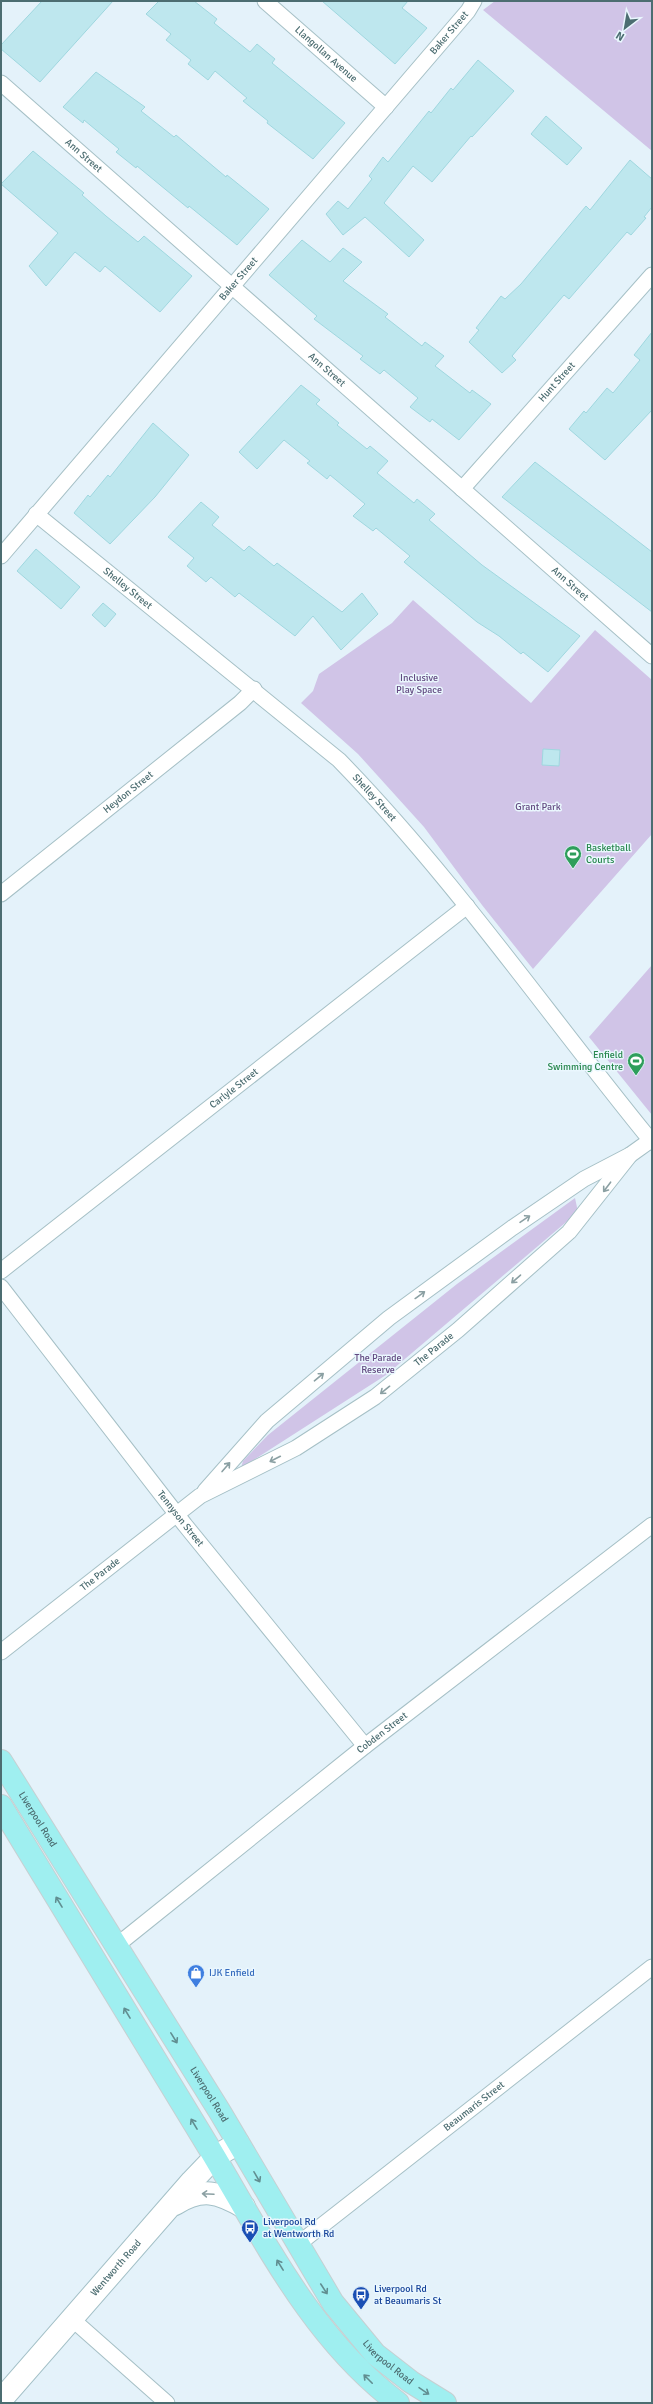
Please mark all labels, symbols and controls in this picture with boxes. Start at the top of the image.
street label: Baker Street [428,8,471,57]
north arrow [605,8,645,48]
street label: Llangollan Avenue [292,24,360,85]
text: N [613,29,627,44]
street label: Ann Street [63,136,105,175]
street label: Baker Street [217,254,261,303]
street label: Ann Street [306,350,348,390]
street label: Hunt Street [536,359,578,405]
street label: Ann Street [549,564,591,604]
street label: Shelley Street [101,565,155,612]
park label: Inclusive Play Space [396,672,442,696]
street label: Heydon Street [101,768,156,816]
street label: Shelley Street [350,772,399,824]
park label: Grant Park [515,801,561,813]
place label: Basketball Courts [586,842,631,866]
sports icon: Basketball Courts [563,844,583,869]
place label: Enfield Swimming Centre [548,1049,623,1073]
sports icon: Enfield Swimming Centre [626,1051,646,1076]
street label: Carlyle Street [207,1065,261,1111]
one-way arrow [603,1181,611,1192]
one-way arrow [520,1215,531,1223]
one-way arrow [511,1274,521,1284]
one-way arrow [414,1291,425,1299]
street label: The Parade [412,1330,456,1369]
park label: The Parade Reserve [354,1352,402,1376]
one-way arrow [313,1372,324,1381]
one-way arrow [379,1385,390,1394]
one-way arrow [269,1456,281,1463]
one-way arrow [221,1462,230,1472]
street label: Tennyson Street [155,1488,206,1549]
street label: The Parade [78,1555,122,1594]
street label: Cobden Street [354,1709,410,1756]
street label: Liverpool Road [16,1790,59,1849]
one-way arrow [55,1896,63,1908]
shop icon: IJK Enfield [186,1963,206,1988]
place label: IJK Enfield [209,1967,255,1979]
one-way arrow [122,2007,130,2019]
one-way arrow [170,2032,178,2043]
street label: Liverpool Road [187,2064,231,2124]
street label: Beaumaris Street [441,2078,507,2134]
one-way arrow [190,2118,198,2130]
one-way arrow [254,2171,262,2183]
one-way arrow [202,2190,215,2197]
place label: Liverpool Rd at Wentworth Rd [263,2216,334,2240]
bus stop icon: Liverpool Rd at Wentworth Rd [240,2218,260,2243]
street label: Wentworth Road [88,2237,144,2299]
one-way arrow [276,2260,284,2271]
one-way arrow [320,2283,328,2295]
place label: Liverpool Rd at Beaumaris St [374,2283,442,2307]
bus stop icon: Liverpool Rd at Beaumaris St [351,2285,371,2310]
street label: Liverpool Road [360,2338,416,2387]
one-way arrow [363,2374,373,2384]
one-way arrow [418,2387,430,2395]

